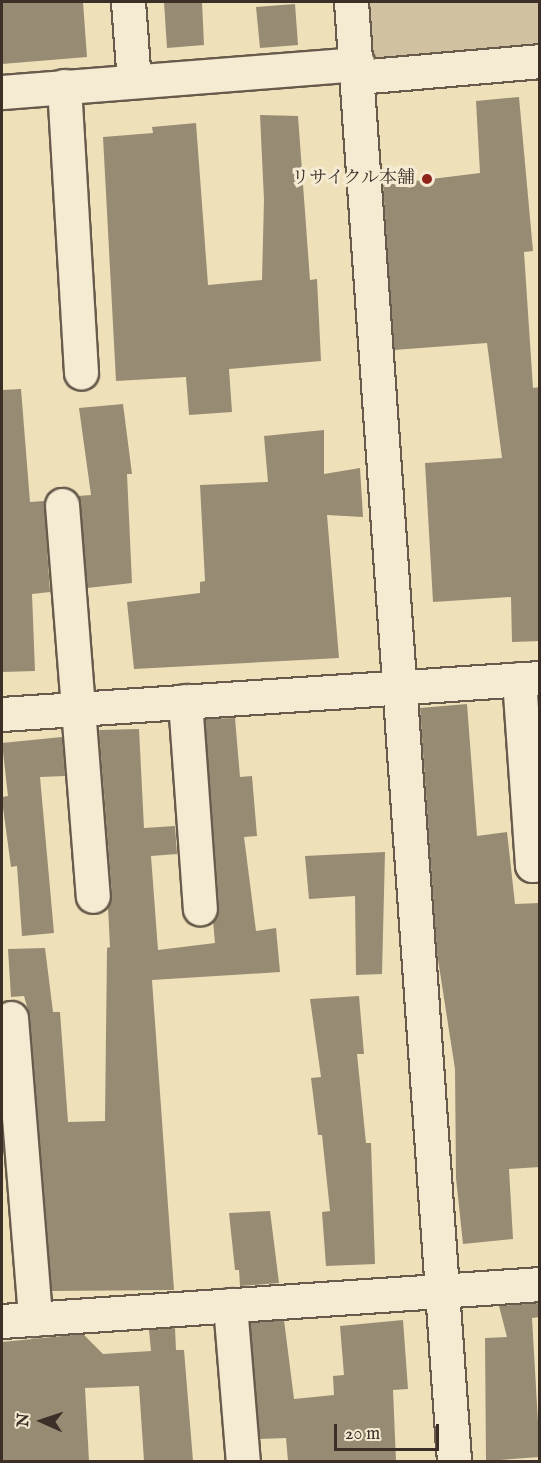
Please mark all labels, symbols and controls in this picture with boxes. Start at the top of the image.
place label: リサイクル本舗 [289,168,415,190]
marker: リサイクル本舗 [420,172,434,186]
north arrow [12,1391,72,1451]
scale bar [337,1412,442,1450]
text: N [14,1413,34,1427]
text: 20 m [345,1423,380,1446]

